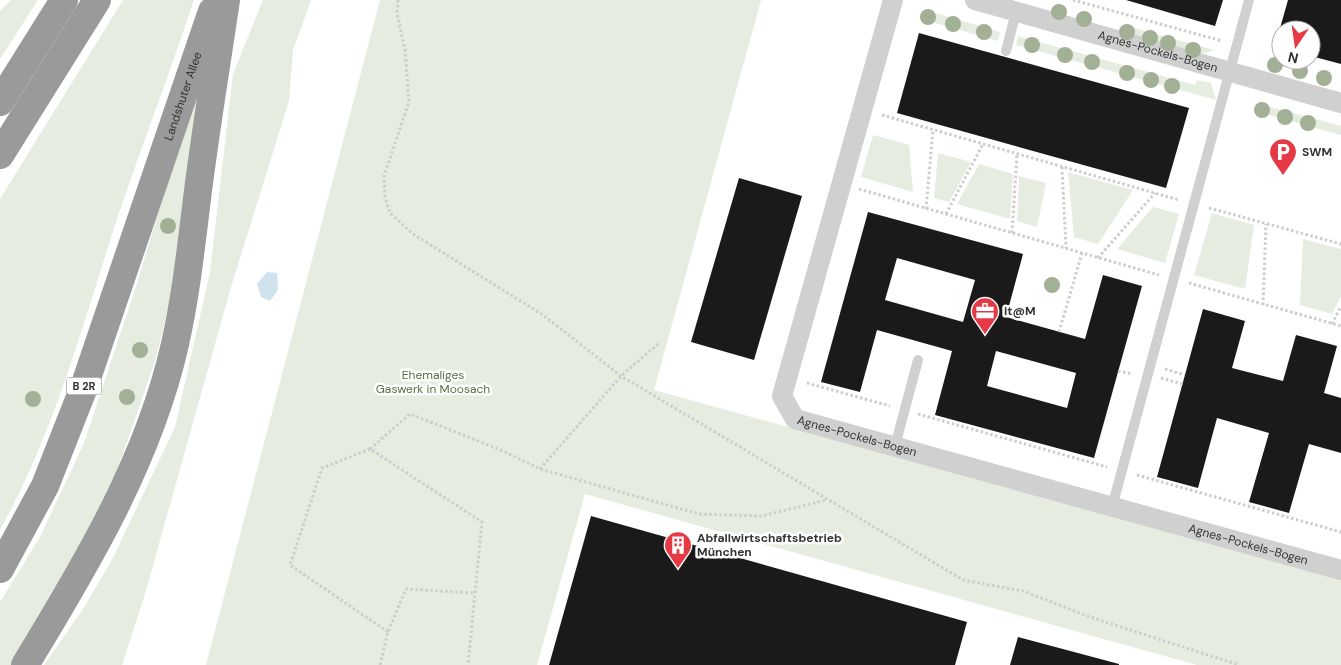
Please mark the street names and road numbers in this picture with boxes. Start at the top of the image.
street label: Agnes-Pockels-Bogen [1096,27,1220,76]
street label: Landshuter Allee [160,49,206,143]
road number: B 2R [66,378,102,394]
street label: Agnes-Pockels-Bogen [795,412,919,460]
street label: Agnes-Pockels-Bogen [1187,520,1310,569]

